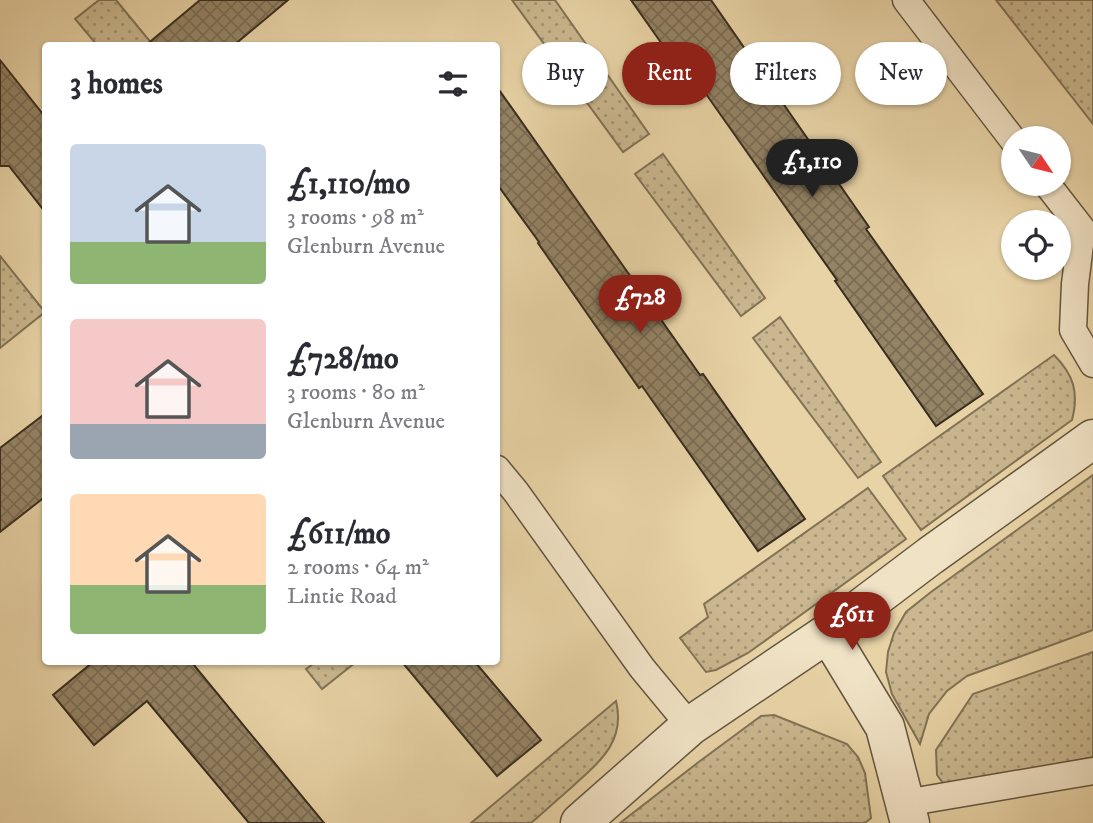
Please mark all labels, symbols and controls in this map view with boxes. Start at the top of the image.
chip: Buy [522,42,608,105]
chip: Rent [622,42,716,105]
chip: Filters [730,42,841,105]
chip: New [855,42,947,105]
icon: filters [434,65,472,103]
text: 3 homes [70,66,163,103]
north arrow [1001,126,1071,196]
map controls [1001,126,1071,280]
pin: £1,110 [755,140,869,199]
text: £1,110 [782,147,842,176]
text: £1,110/mo [287,166,410,203]
icon: home [126,172,210,256]
text: 3 rooms · 98 m² [287,203,424,232]
button: locate [1001,210,1071,280]
text: Glenburn Avenue [287,232,445,261]
pin: £728 [599,276,681,335]
text: £728 [615,283,665,312]
text: £728/mo [287,341,399,378]
icon: home [126,347,210,431]
text: 3 rooms · 80 m² [287,378,425,407]
text: Glenburn Avenue [287,407,445,436]
text: £611/mo [287,516,390,553]
icon: home [126,522,210,606]
text: 2 rooms · 64 m² [287,553,429,582]
text: Lintie Road [287,582,397,611]
pin: £611 [811,592,893,652]
text: £611 [830,600,874,629]

